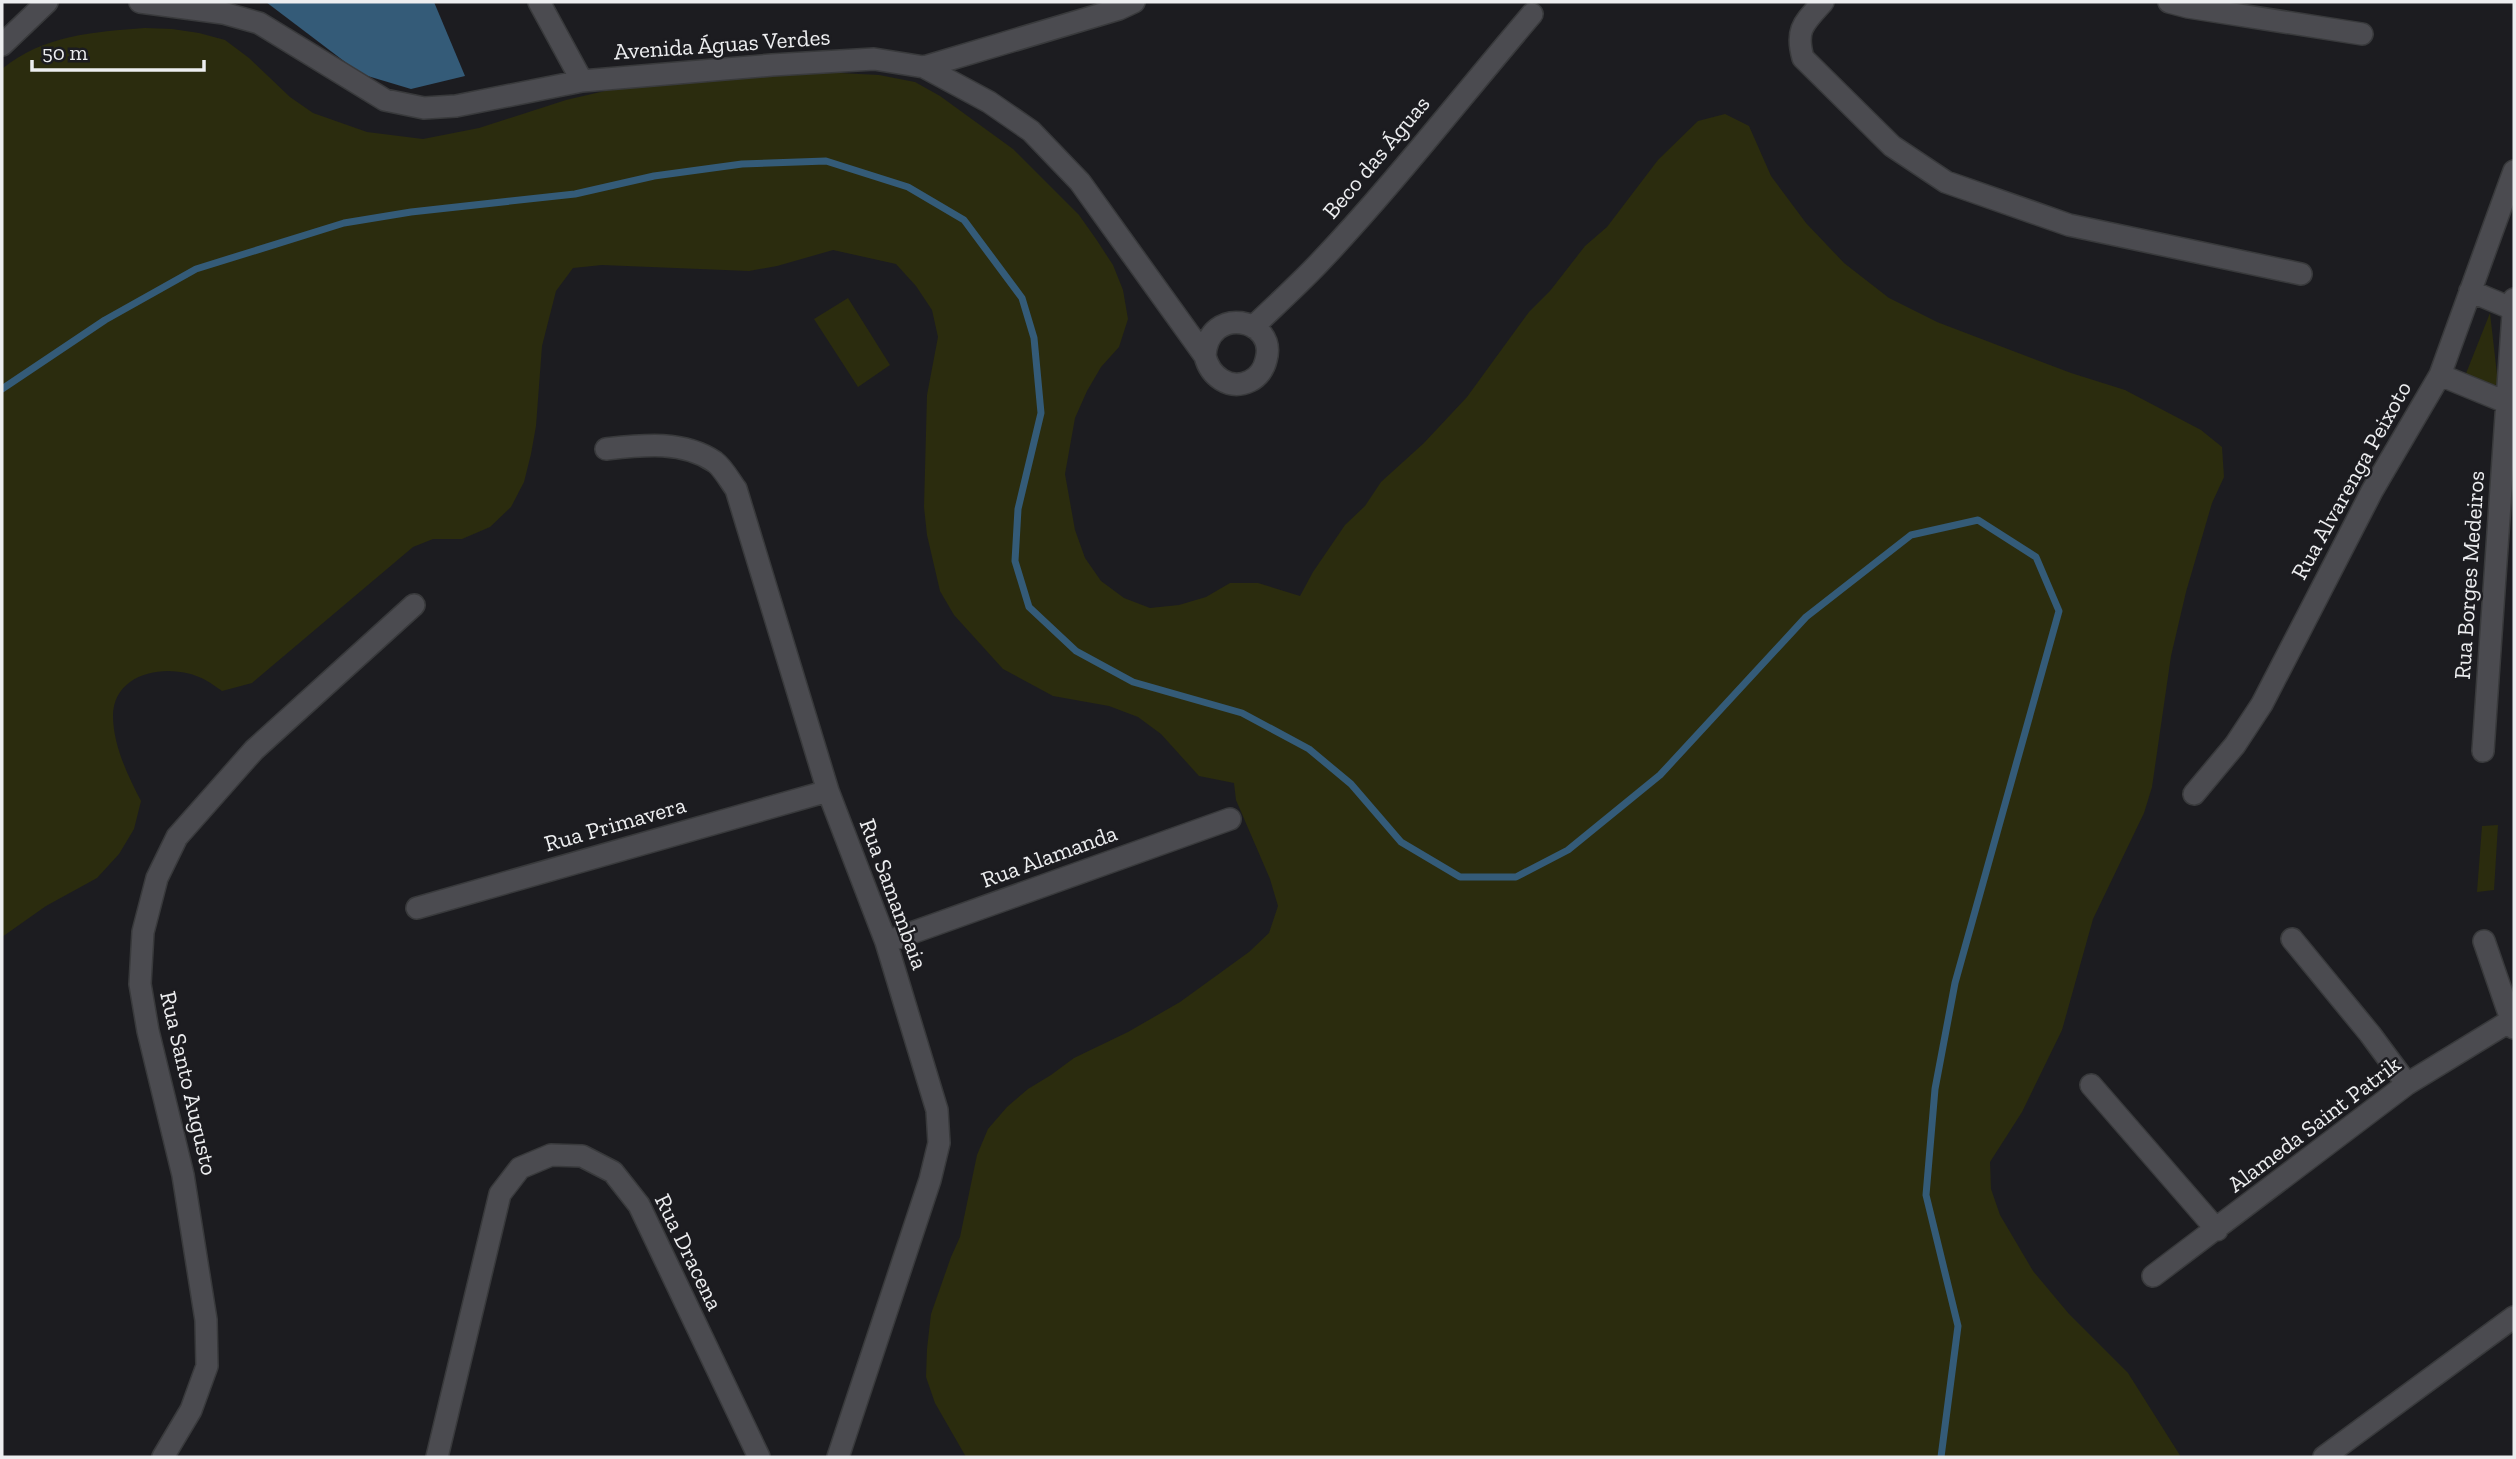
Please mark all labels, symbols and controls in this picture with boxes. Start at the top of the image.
street label: Avenida Águas Verdes [613,22,831,66]
scale bar [32,28,203,72]
text: 50 m [42,40,88,65]
street label: Beco das Águas [1316,90,1436,224]
street label: Rua Alvarenga Peixoto [2285,376,2417,584]
street label: Rua Borges Medeiros [2448,470,2490,680]
street label: Rua Primavera [541,790,689,858]
street label: Rua Samambaia [854,815,934,973]
street label: Rua Alamanda [977,818,1121,894]
street label: Rua Santo Augusto [154,988,224,1178]
street label: Alameda Saint Patrik [2222,1050,2406,1198]
street label: Rua Dracena [649,1189,729,1315]

